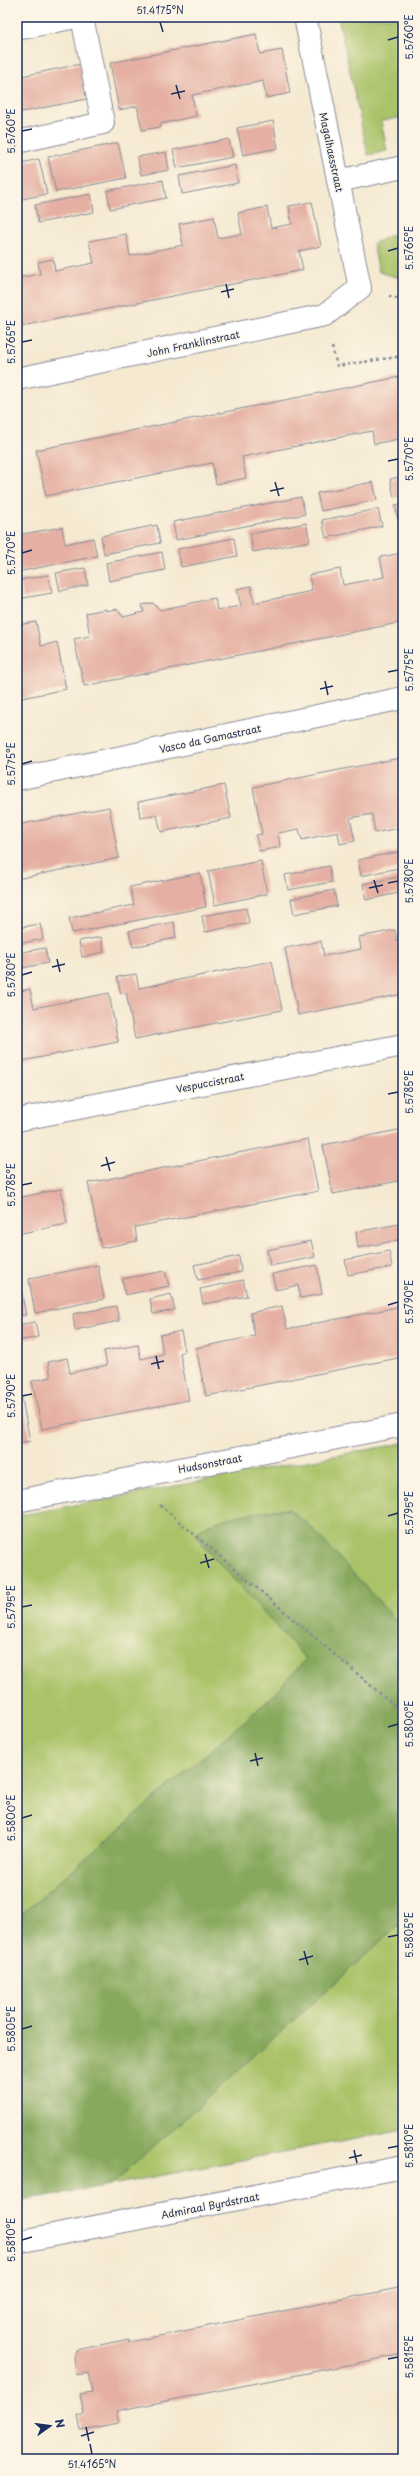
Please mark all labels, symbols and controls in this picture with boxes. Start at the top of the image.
text: 51.4175°N [136,2,184,17]
text: 5.5760°E [401,14,416,60]
text: 5.5760°E [3,108,18,154]
street label: Magalhaesstraat [316,111,348,193]
text: 5.5765°E [401,226,416,270]
text: 5.5765°E [3,320,18,364]
street label: John Franklinstraat [145,326,241,360]
text: 5.5770°E [401,437,416,481]
text: 5.5770°E [3,531,18,575]
text: 5.5775°E [401,648,416,692]
street label: Vasco da Gamastraat [158,720,262,756]
text: 5.5775°E [3,742,18,786]
text: 5.5780°E [401,858,416,904]
text: 5.5780°E [3,952,18,998]
street label: Vespuccistraat [175,1068,245,1096]
text: 5.5785°E [401,1070,416,1114]
text: 5.5785°E [3,1163,18,1207]
text: 5.5790°E [401,1280,416,1324]
text: 5.5790°E [3,1374,18,1418]
street label: Hudsonstraat [177,1449,243,1477]
text: 5.5795°E [401,1491,416,1535]
text: 5.5795°E [3,1585,18,1629]
text: 5.5800°E [401,1700,416,1748]
text: 5.5800°E [3,1794,18,1842]
text: 5.5805°E [401,1912,416,1958]
text: 5.5805°E [3,2006,18,2052]
text: 5.5810°E [401,2124,416,2168]
street label: Admiraal Byrdstraat [160,2188,261,2223]
text: 5.5810°E [3,2218,18,2262]
text: 5.5815°E [401,2335,416,2379]
north arrow [30,2406,70,2446]
text: N [51,2417,70,2430]
text: 51.4165°N [68,2456,117,2471]

